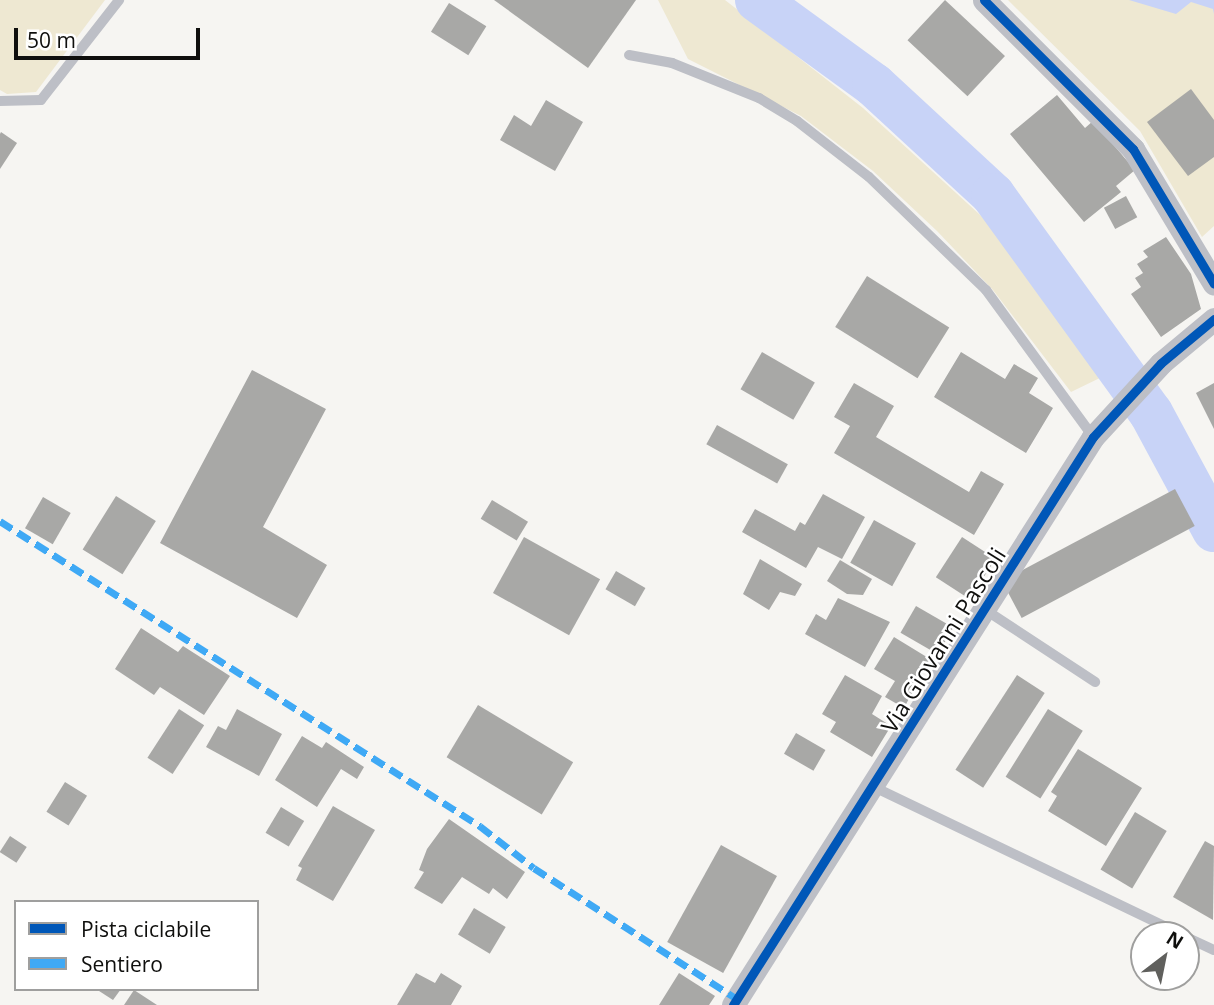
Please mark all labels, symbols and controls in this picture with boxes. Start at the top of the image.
scale bar [18,14,203,58]
text: 50 m [27,26,76,54]
street label: Via Giovanni Pascoli [875,542,1011,738]
legend [14,900,259,991]
text: Pista ciclabile [81,915,211,943]
north arrow [1130,921,1200,991]
text: N [1162,925,1189,955]
text: Sentiero [81,950,163,978]

